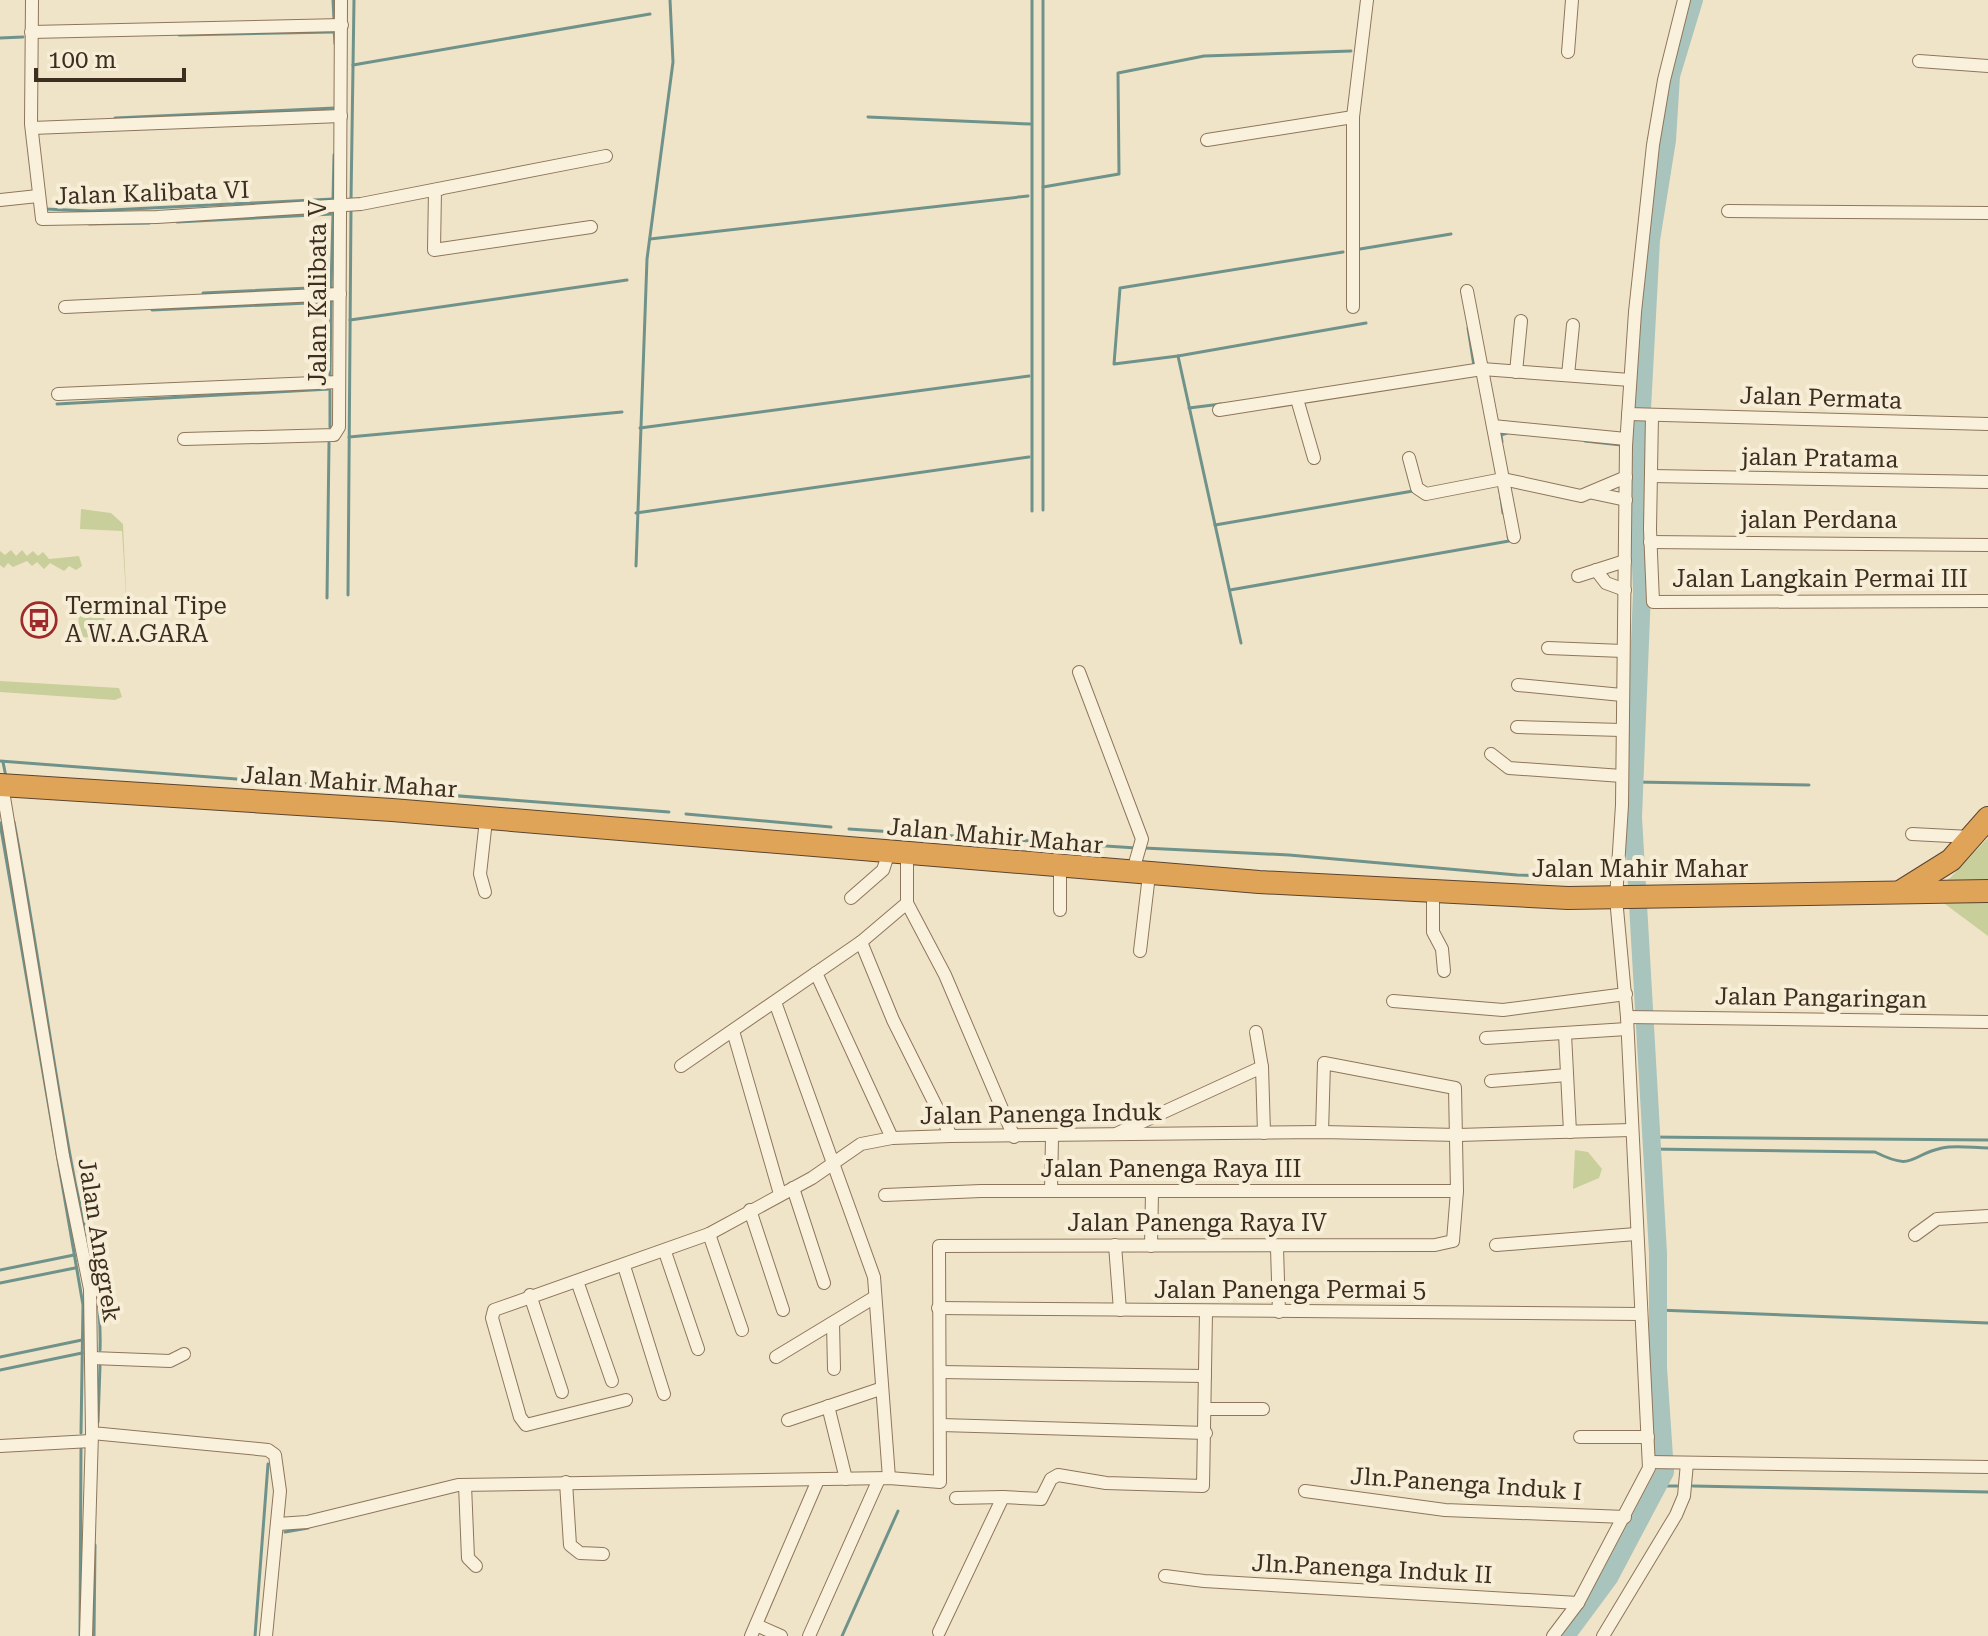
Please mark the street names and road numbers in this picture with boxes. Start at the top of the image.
street label: Jalan Kalibata VI [54,176,250,210]
street label: Jalan Kalibata V [304,200,332,386]
street label: Jalan Permata [1739,381,1903,415]
street label: jalan Pratama [1739,443,1899,473]
street label: jalan Perdana [1739,506,1897,534]
street label: Jalan Langkain Permai III [1672,565,1968,593]
street label: Jalan Mahir Mahar [240,760,458,804]
street label: Jalan Mahir Mahar [886,813,1104,859]
street label: Jalan Mahir Mahar [1532,855,1748,883]
street label: Jalan Pangaringan [1715,982,1927,1014]
street label: Jalan Panenga Induk [920,1098,1162,1130]
street label: Jalan Panenga Raya III [1041,1155,1301,1183]
street label: Jalan Anggrek [72,1156,126,1324]
street label: Jalan Panenga Raya IV [1067,1209,1327,1237]
street label: Jalan Panenga Permai 5 [1154,1276,1426,1304]
street label: Jln.Panenga Induk I [1349,1462,1583,1506]
street label: Jln.Panenga Induk II [1251,1549,1493,1589]

